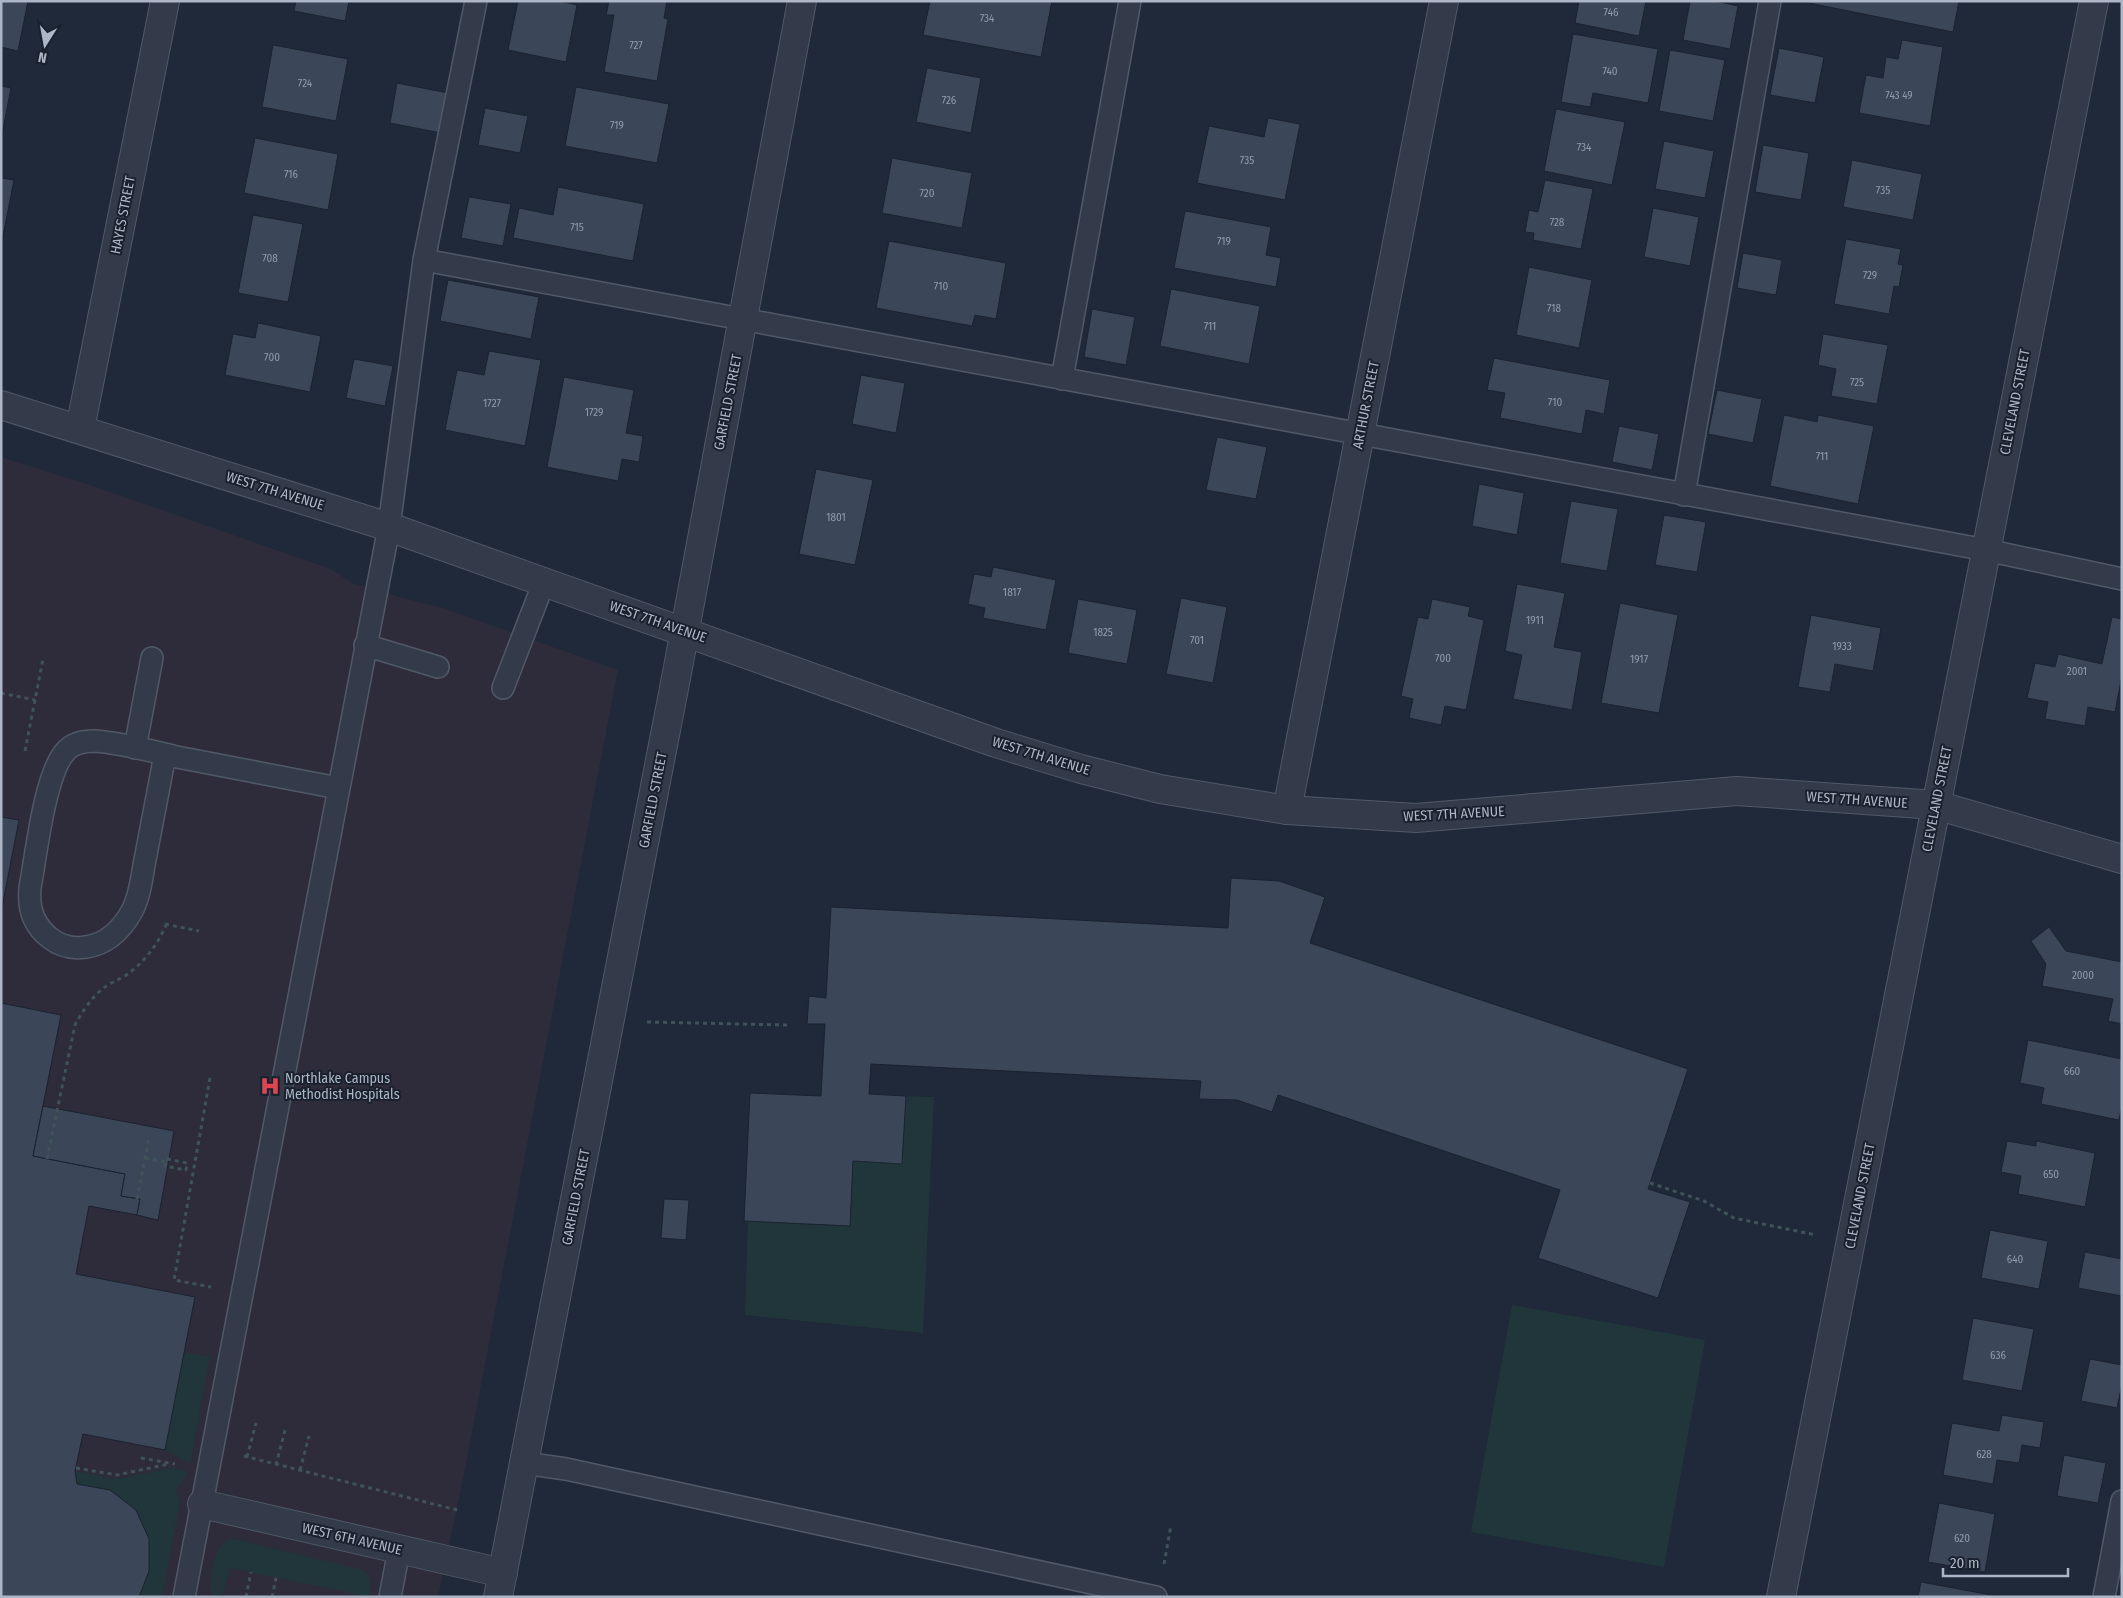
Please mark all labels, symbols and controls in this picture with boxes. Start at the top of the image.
house number: 746 [1604,6,1619,19]
house number: 734 [980,12,995,25]
north arrow [20,20,70,70]
house number: 727 [629,39,643,52]
text: N [37,48,48,66]
house number: 740 [1602,65,1618,78]
house number: 724 [298,77,313,90]
house number: 743 49 [1885,89,1913,102]
house number: 726 [942,94,957,107]
house number: 719 [610,119,624,132]
house number: 734 [1577,141,1592,154]
house number: 735 [1240,154,1254,167]
house number: 716 [284,168,299,181]
street label: HAYES STREET [107,174,139,255]
house number: 735 [1876,184,1890,197]
house number: 720 [920,187,935,200]
house number: 728 [1550,216,1565,229]
house number: 715 [570,221,584,234]
house number: 719 [1217,235,1231,248]
house number: 708 [262,252,278,265]
house number: 729 [1863,269,1877,282]
house number: 710 [934,280,948,293]
house number: 718 [1547,302,1562,315]
house number: 711 [1204,320,1216,333]
street label: CLEVELAND STREET [1996,347,2034,456]
house number: 700 [264,351,280,364]
street label: GARFIELD STREET [710,352,746,451]
street label: ARTHUR STREET [1349,359,1383,450]
house number: 725 [1850,376,1864,389]
house number: 710 [1548,396,1562,409]
house number: 1727 [483,397,501,410]
house number: 1729 [585,406,603,419]
house number: 711 [1816,450,1828,463]
street label: WEST 7TH AVENUE [224,468,326,514]
house number: 1801 [826,511,846,524]
house number: 1817 [1003,586,1022,599]
street label: WEST 7TH AVENUE [607,597,709,647]
house number: 1911 [1526,614,1544,627]
house number: 1825 [1093,626,1113,639]
house number: 701 [1190,634,1204,647]
house number: 1933 [1832,640,1852,653]
house number: 700 [1435,652,1451,665]
house number: 1917 [1630,653,1649,666]
house number: 2001 [2067,665,2087,678]
street label: WEST 7TH AVENUE [990,733,1092,779]
street label: CLEVELAND STREET [1918,744,1956,853]
street label: GARFIELD STREET [635,750,671,849]
street label: WEST 7TH AVENUE [1806,788,1909,812]
street label: WEST 7TH AVENUE [1403,803,1506,825]
house number: 2000 [2072,969,2094,982]
house number: 660 [2064,1065,2081,1078]
place label: Northlake Campus Methodist Hospitals [285,1070,400,1103]
hospital icon: Northlake Campus Methodist Hospitals [259,1075,281,1097]
street label: CLEVELAND STREET [1841,1141,1879,1250]
street label: GARFIELD STREET [558,1147,594,1246]
house number: 650 [2043,1168,2059,1181]
house number: 640 [2007,1253,2024,1266]
house number: 636 [1990,1349,2006,1362]
house number: 628 [1976,1448,1992,1461]
street label: WEST 6TH AVENUE [300,1519,404,1559]
house number: 620 [1954,1532,1970,1545]
scale bar [1943,1546,2068,1578]
text: 20 m [1950,1554,1980,1572]

